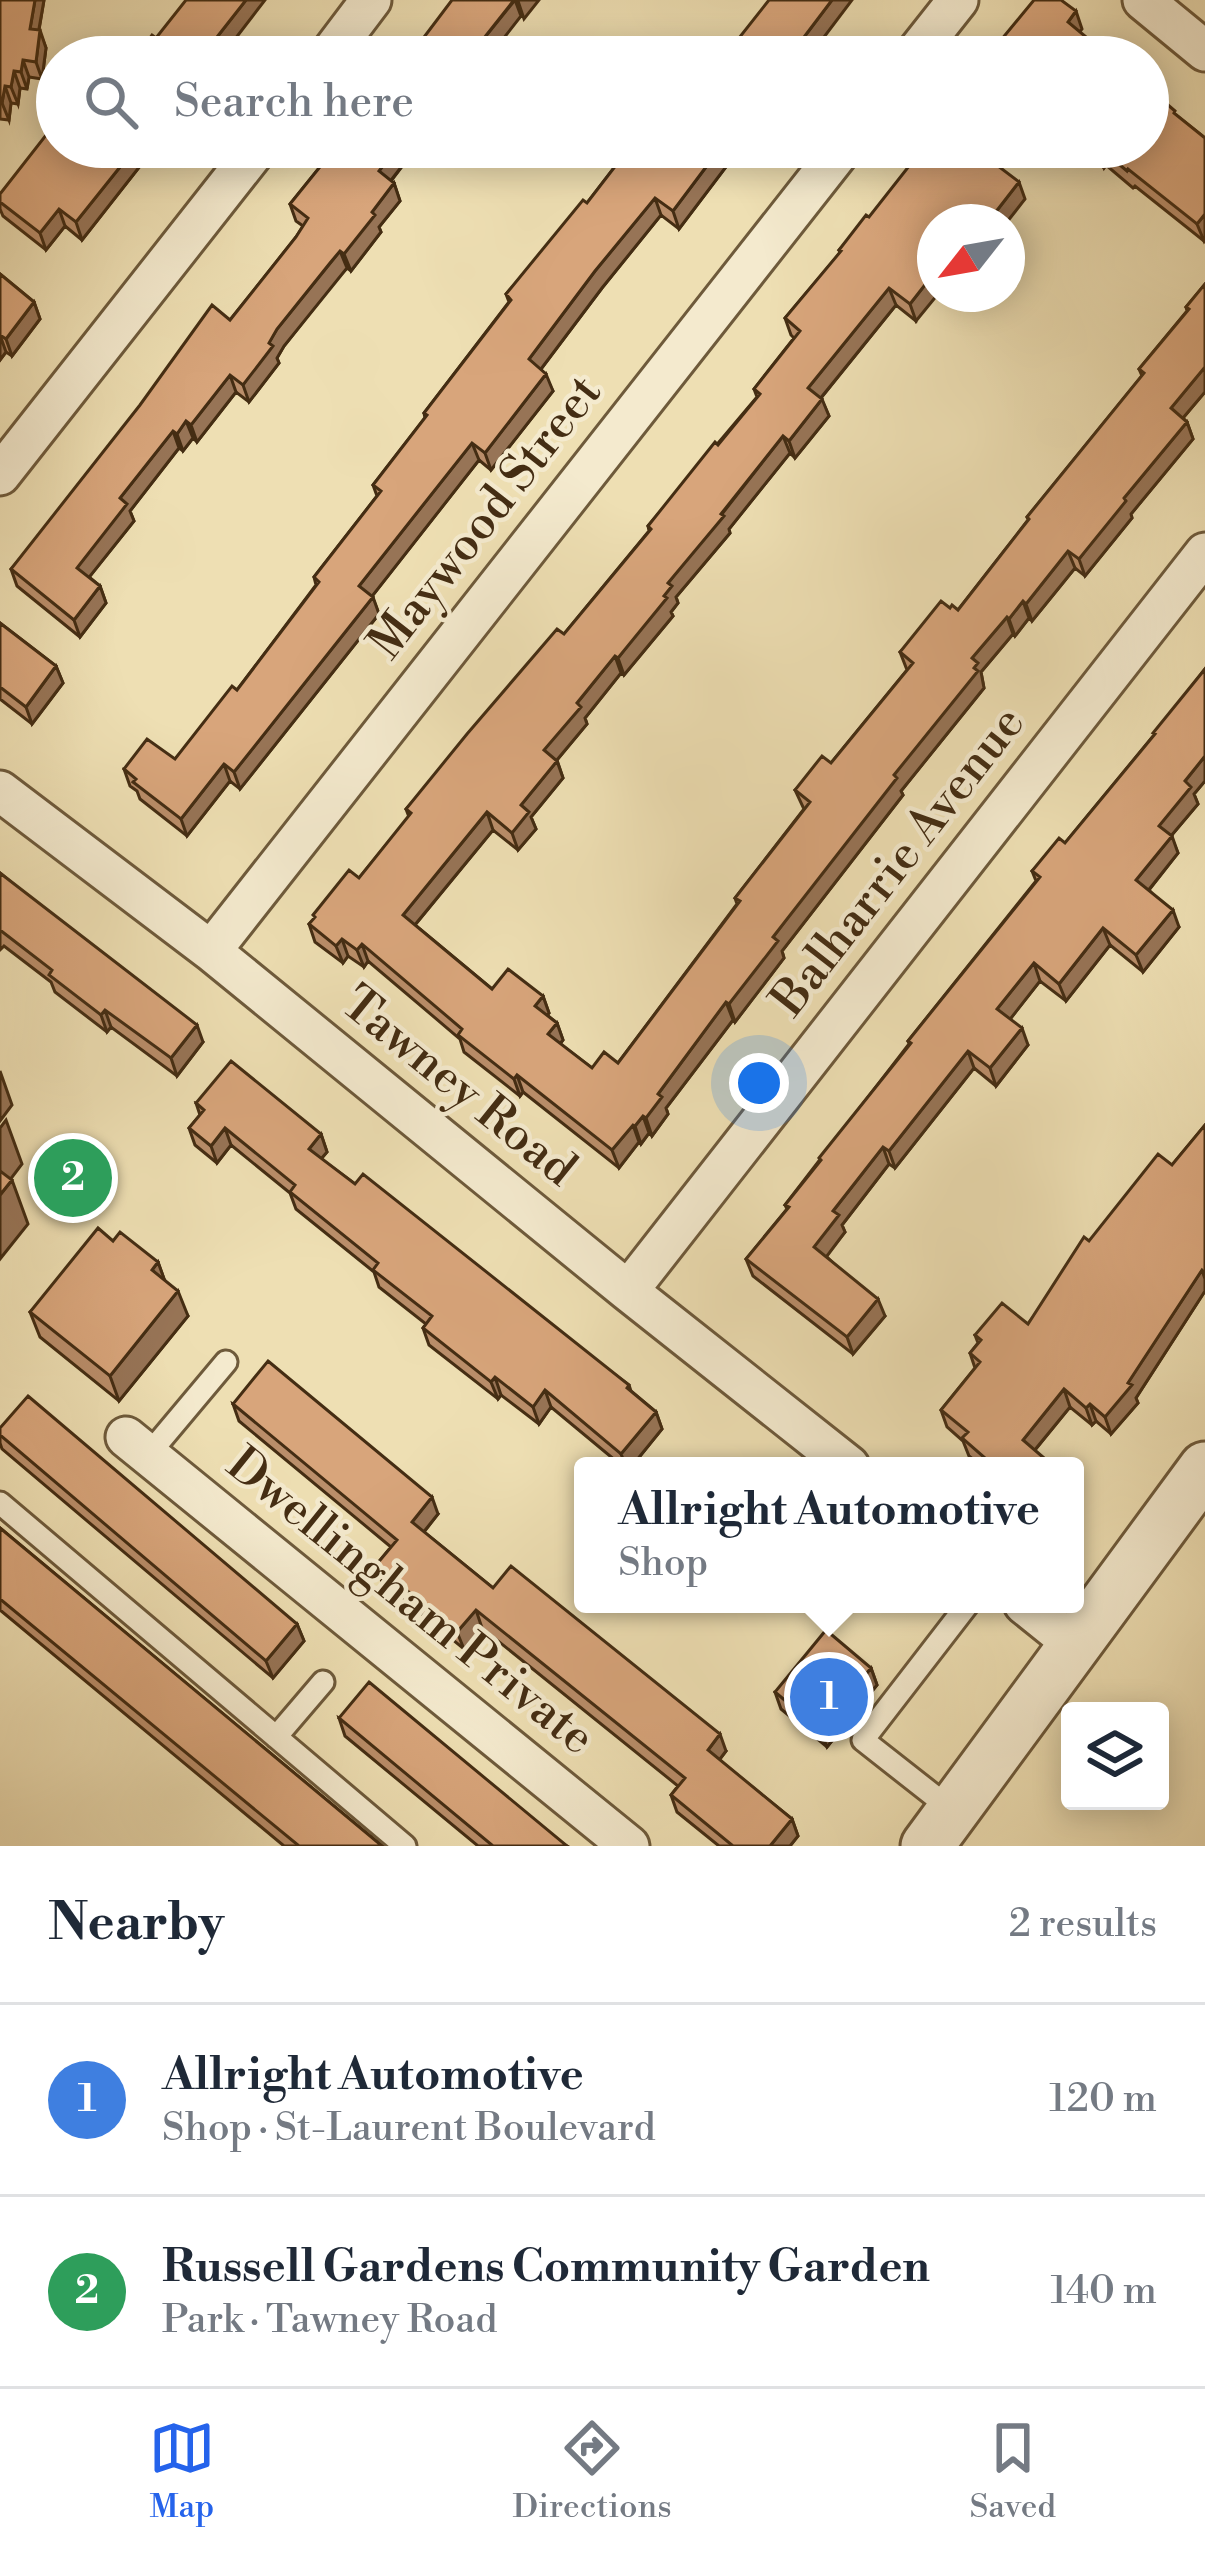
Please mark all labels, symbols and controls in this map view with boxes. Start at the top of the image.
search box [36,36,1169,168]
icon: search [78,69,144,135]
text: Search here [174,74,414,131]
north arrow [917,204,1025,312]
street label: Maywood Street [357,364,615,672]
street label: Balharrie Avenue [759,695,1039,1030]
street label: Tawney Road [328,974,588,1200]
your location [729,1053,789,1113]
pin: 2 [34,1133,112,1223]
street label: Dwellingham Private [214,1435,606,1769]
popup [574,1457,1084,1613]
text: Allright Automotive [618,1482,1040,1539]
text: Shop [618,1539,708,1588]
pin: 1 [790,1652,868,1742]
map controls [1061,1702,1169,1810]
button: layers [1061,1702,1169,1810]
text: Nearby [48,1892,224,1956]
text: 2 results [1009,1900,1157,1949]
text: Allright Automotive [162,2047,584,2104]
text: 1 [78,2075,96,2124]
text: 120 m [1049,2075,1157,2124]
text: Shop · St-Laurent Boulevard [162,2104,656,2153]
text: Russell Gardens Community Garden [162,2239,930,2296]
text: 2 [75,2267,99,2316]
text: 140 m [1050,2267,1157,2316]
text: Park · Tawney Road [162,2296,497,2345]
tab: Map [149,2415,215,2528]
tab: Directions [513,2415,672,2528]
tab: Saved [969,2415,1056,2528]

